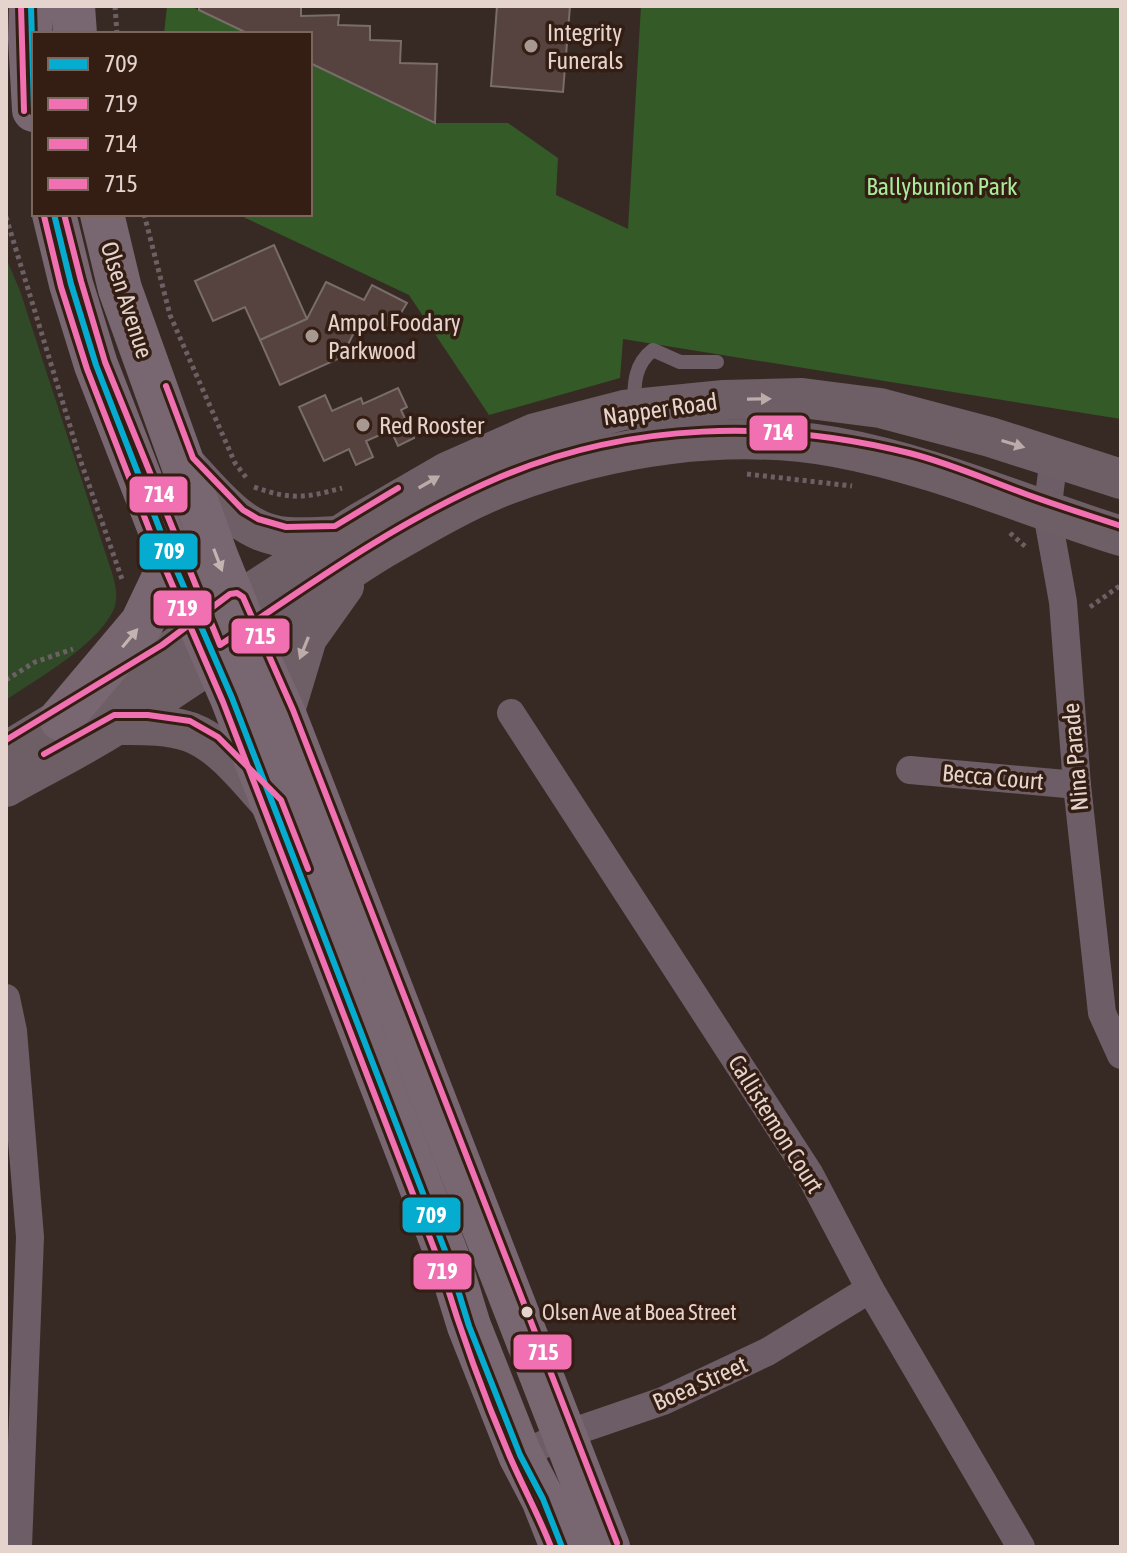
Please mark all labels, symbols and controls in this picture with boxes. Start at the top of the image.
place label: Integrity Funerals [547,19,623,74]
legend [32,32,312,216]
marker: Integrity Funerals [522,37,540,55]
text: 709 [104,50,138,77]
text: 719 [104,90,138,117]
text: 714 [104,130,138,157]
text: 715 [104,170,138,197]
park label: Ballybunion Park [866,173,1018,200]
street label: Olsen Avenue [95,238,159,362]
place label: Ampol Foodary Parkwood [328,309,461,364]
marker: Ampol Foodary Parkwood [303,327,321,345]
street label: Napper Road [601,388,719,430]
one-way arrow [747,393,772,405]
place label: Red Rooster [379,412,485,439]
line badge: 714 [748,414,809,452]
marker: Red Rooster [354,416,372,434]
text: 714 [762,419,794,445]
one-way arrow [1002,438,1026,451]
line badge: 714 [128,475,189,514]
one-way arrow [418,475,440,489]
text: 714 [143,481,175,507]
line badge: 709 [138,532,199,571]
text: 709 [153,538,185,564]
one-way arrow [212,548,225,572]
line badge: 719 [152,589,213,627]
text: 719 [166,595,198,621]
line badge: 715 [230,617,291,655]
text: 715 [244,623,276,649]
one-way arrow [121,628,138,648]
one-way arrow [297,636,310,660]
street label: Nina Parade [1057,702,1093,812]
street label: Becca Court [941,759,1045,795]
street label: Callistemon Court [723,1050,829,1198]
line badge: 709 [401,1196,462,1234]
text: 709 [415,1202,447,1228]
line badge: 719 [412,1252,473,1291]
text: 719 [426,1258,458,1284]
place label: Olsen Ave at Boea Street [542,1299,737,1325]
marker: Olsen Ave at Boea Street [519,1304,535,1320]
line badge: 715 [512,1333,573,1371]
text: 715 [527,1339,559,1365]
street label: Boea Street [649,1350,752,1416]

